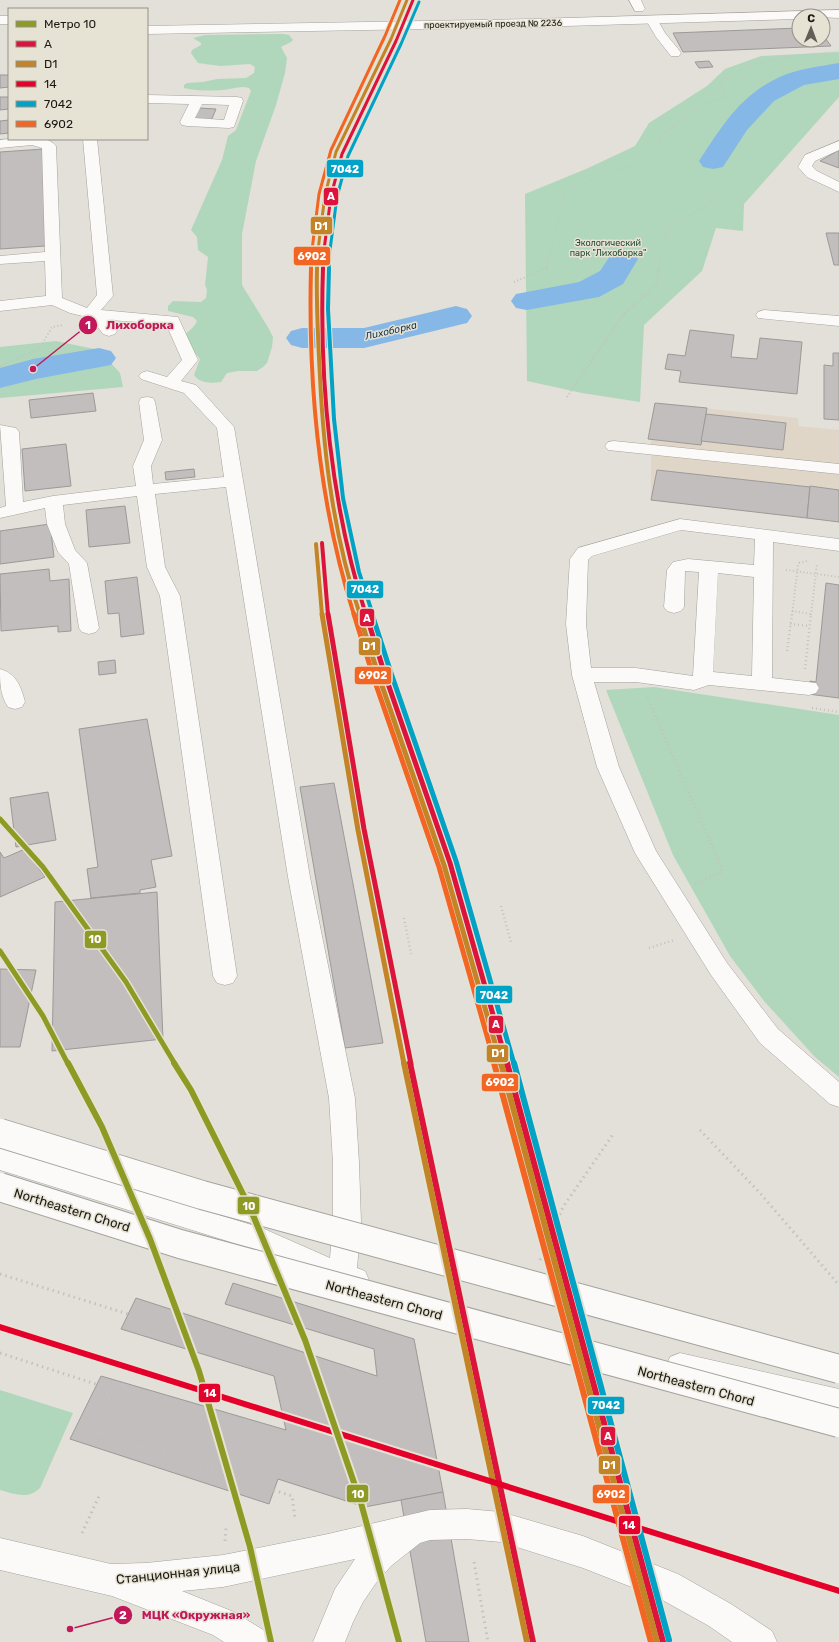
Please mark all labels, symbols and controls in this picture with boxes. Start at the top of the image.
legend [8,8,148,140]
north arrow [791,8,831,48]
text: С [807,12,815,25]
text: Метро 10 [44,17,96,31]
street label: проектируемый проезд № 2236 [424,18,563,30]
text: A [44,37,52,51]
text: D1 [44,57,57,71]
text: 14 [44,77,57,91]
text: 7042 [44,97,72,111]
text: 6902 [44,117,73,131]
line badge: 7042 [326,159,364,178]
text: 7042 [331,163,359,176]
line badge: A [323,187,339,206]
text: A [327,190,335,203]
line badge: D1 [310,216,333,235]
text: D1 [314,220,328,233]
park label: Экологический парк "Лихоборка" [570,238,646,258]
line badge: 6902 [293,246,331,266]
text: 6902 [298,250,326,263]
callout: Лихоборка [78,313,182,337]
text: 1 [85,318,91,332]
text: Лихоборка [106,318,174,332]
water label: Лихоборка [363,319,418,343]
line badge: 7042 [346,580,384,599]
text: 7042 [351,583,379,596]
line badge: A [359,608,375,627]
text: A [363,612,371,625]
line badge: D1 [358,637,381,656]
text: D1 [362,640,376,653]
line badge: 6902 [354,666,392,685]
text: 6902 [359,669,387,682]
line badge: 10 [84,930,107,949]
text: 10 [89,933,101,946]
line badge: 7042 [475,985,513,1004]
text: 7042 [480,989,508,1002]
line badge: A [488,1015,504,1034]
text: A [492,1018,500,1031]
line badge: D1 [486,1044,509,1063]
text: D1 [491,1047,505,1060]
line badge: 6902 [481,1073,519,1092]
text: 6902 [486,1076,514,1089]
street label: Northeastern Chord [12,1185,132,1235]
line badge: 10 [237,1196,260,1215]
text: 10 [243,1200,255,1213]
street label: Northeastern Chord [324,1277,444,1323]
street label: Northeastern Chord [636,1363,756,1409]
line badge: 14 [198,1383,221,1403]
text: 14 [204,1387,217,1400]
line badge: 7042 [587,1396,625,1415]
text: 7042 [592,1399,620,1412]
line badge: A [600,1426,616,1446]
text: A [604,1430,612,1443]
line badge: D1 [598,1455,621,1475]
text: D1 [602,1459,616,1472]
line badge: 10 [346,1484,369,1503]
line badge: 6902 [592,1484,630,1504]
text: 10 [352,1488,364,1501]
text: 6902 [597,1488,625,1501]
line badge: 14 [618,1515,641,1535]
text: 14 [623,1519,636,1532]
street label: Станционная улица [115,1559,241,1587]
callout: МЦК «Окружная» [113,1603,258,1627]
text: 2 [119,1608,127,1622]
text: МЦК «Окружная» [142,1608,251,1622]

